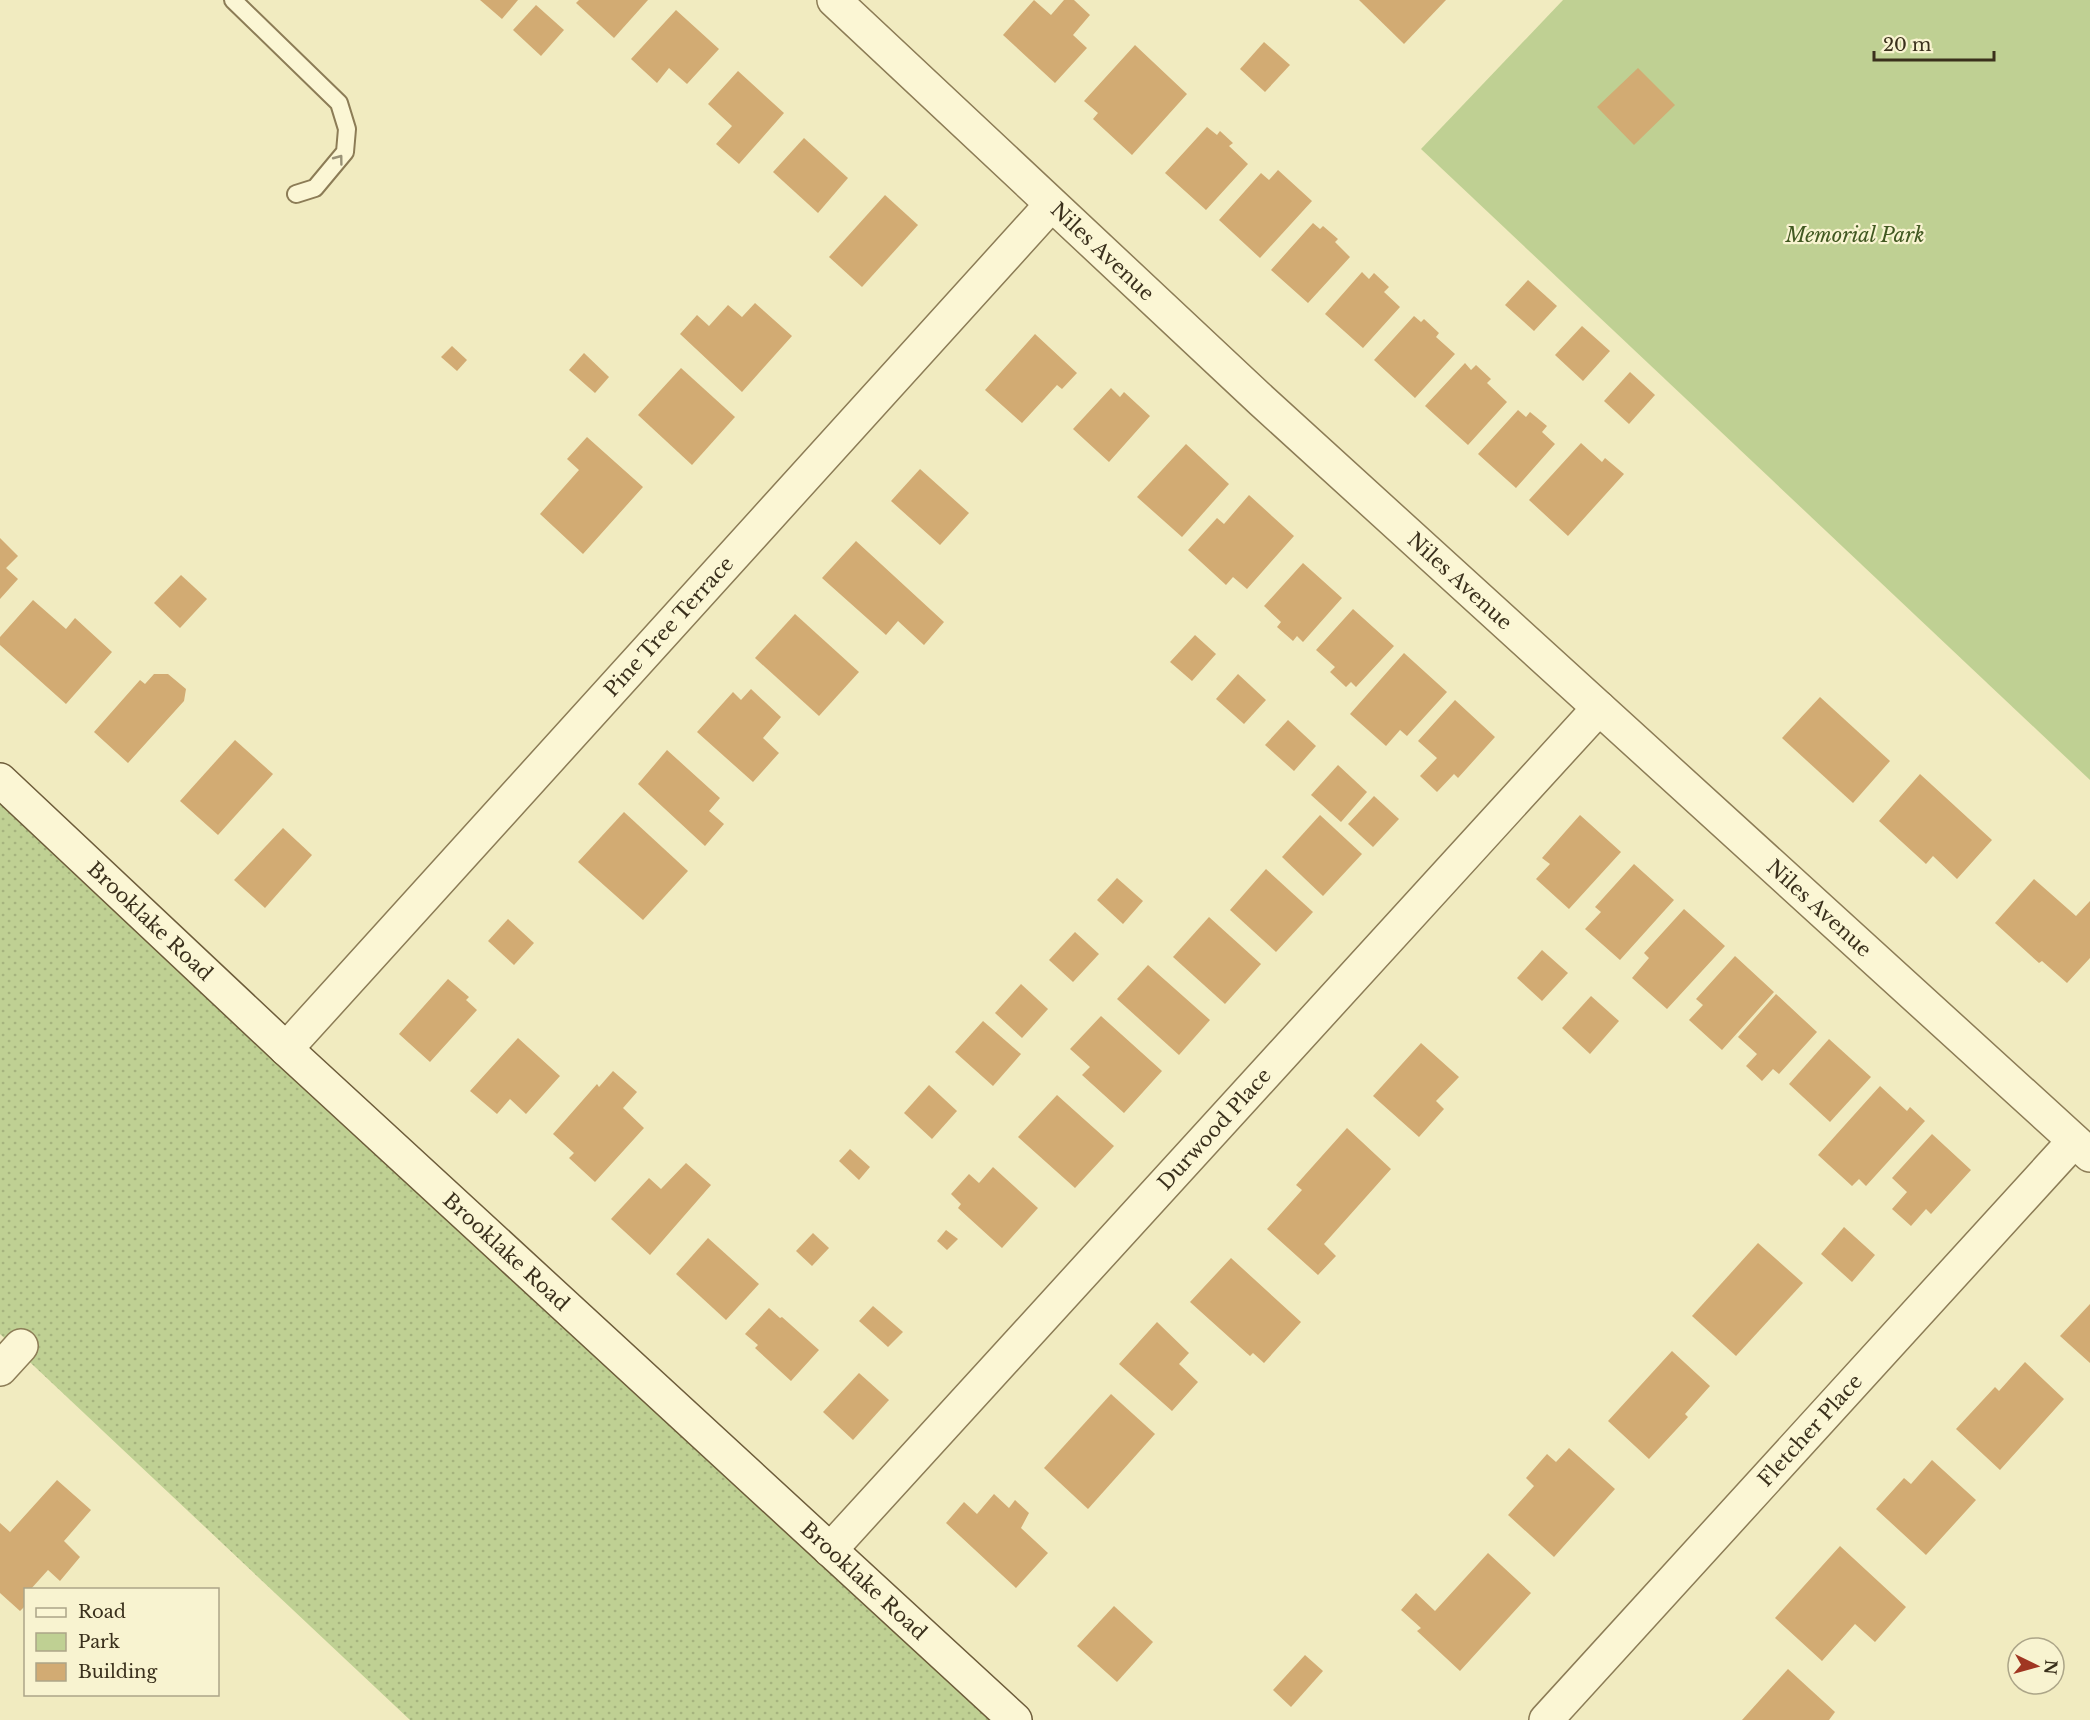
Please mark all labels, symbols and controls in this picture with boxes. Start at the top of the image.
scale bar [1874,24,1994,62]
text: 20 m [1883,34,1931,56]
one-way arrow [332,154,343,165]
street label: Niles Avenue [1046,197,1159,306]
park label: Memorial Park [1785,223,1924,247]
street label: Niles Avenue [1403,528,1517,635]
street label: Pine Tree Terrace [599,552,738,702]
street label: Niles Avenue [1762,855,1876,962]
street label: Brooklake Road [83,857,218,986]
street label: Durwood Place [1153,1063,1276,1195]
street label: Brooklake Road [438,1188,574,1316]
street label: Fletcher Place [1753,1369,1867,1491]
street label: Brooklake Road [796,1517,932,1645]
legend [24,1588,219,1696]
text: Road [78,1601,126,1623]
text: Park [78,1631,120,1653]
north arrow [2006,1636,2066,1696]
text: N [2040,1659,2062,1676]
text: Building [78,1661,157,1683]

